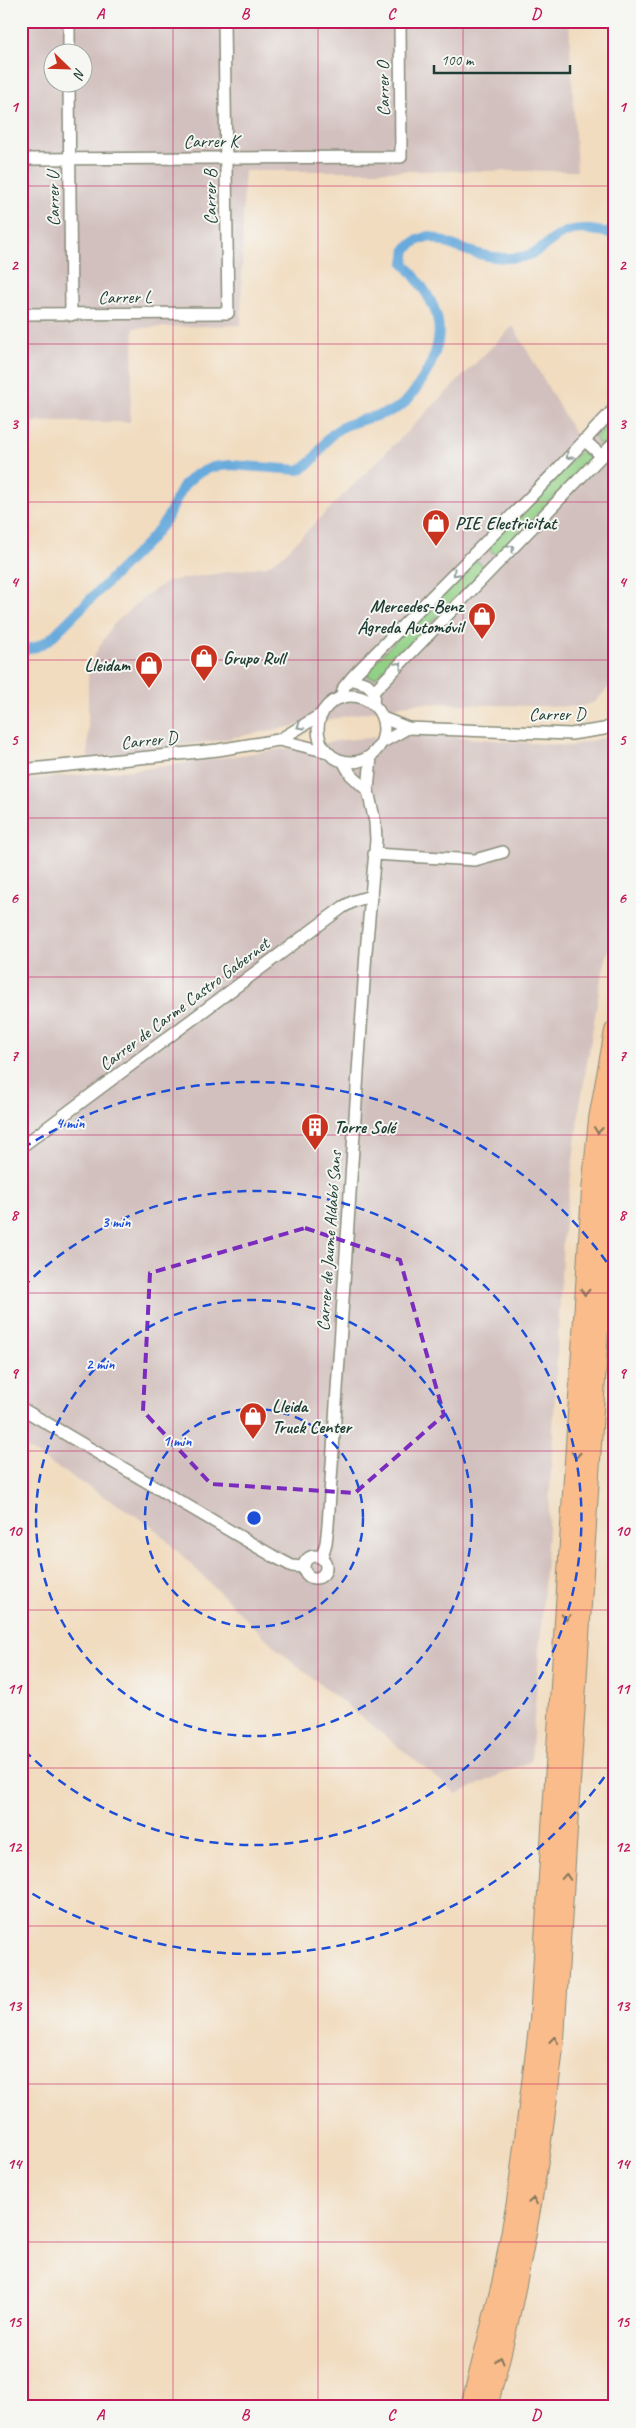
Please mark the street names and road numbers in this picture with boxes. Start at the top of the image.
street label: Carrer O [371,59,394,117]
street label: Carrer K [184,130,243,152]
street label: Carrer U [41,168,64,227]
street label: Carrer B [199,168,221,225]
street label: Carrer L [98,286,153,308]
street label: Carrer D [529,702,587,725]
street label: Carrer D [120,726,180,754]
street label: Carrer de Carme Castro Gabernet [94,931,275,1075]
street label: Carrer de Jaume Aldabó Sans [312,1148,346,1332]

